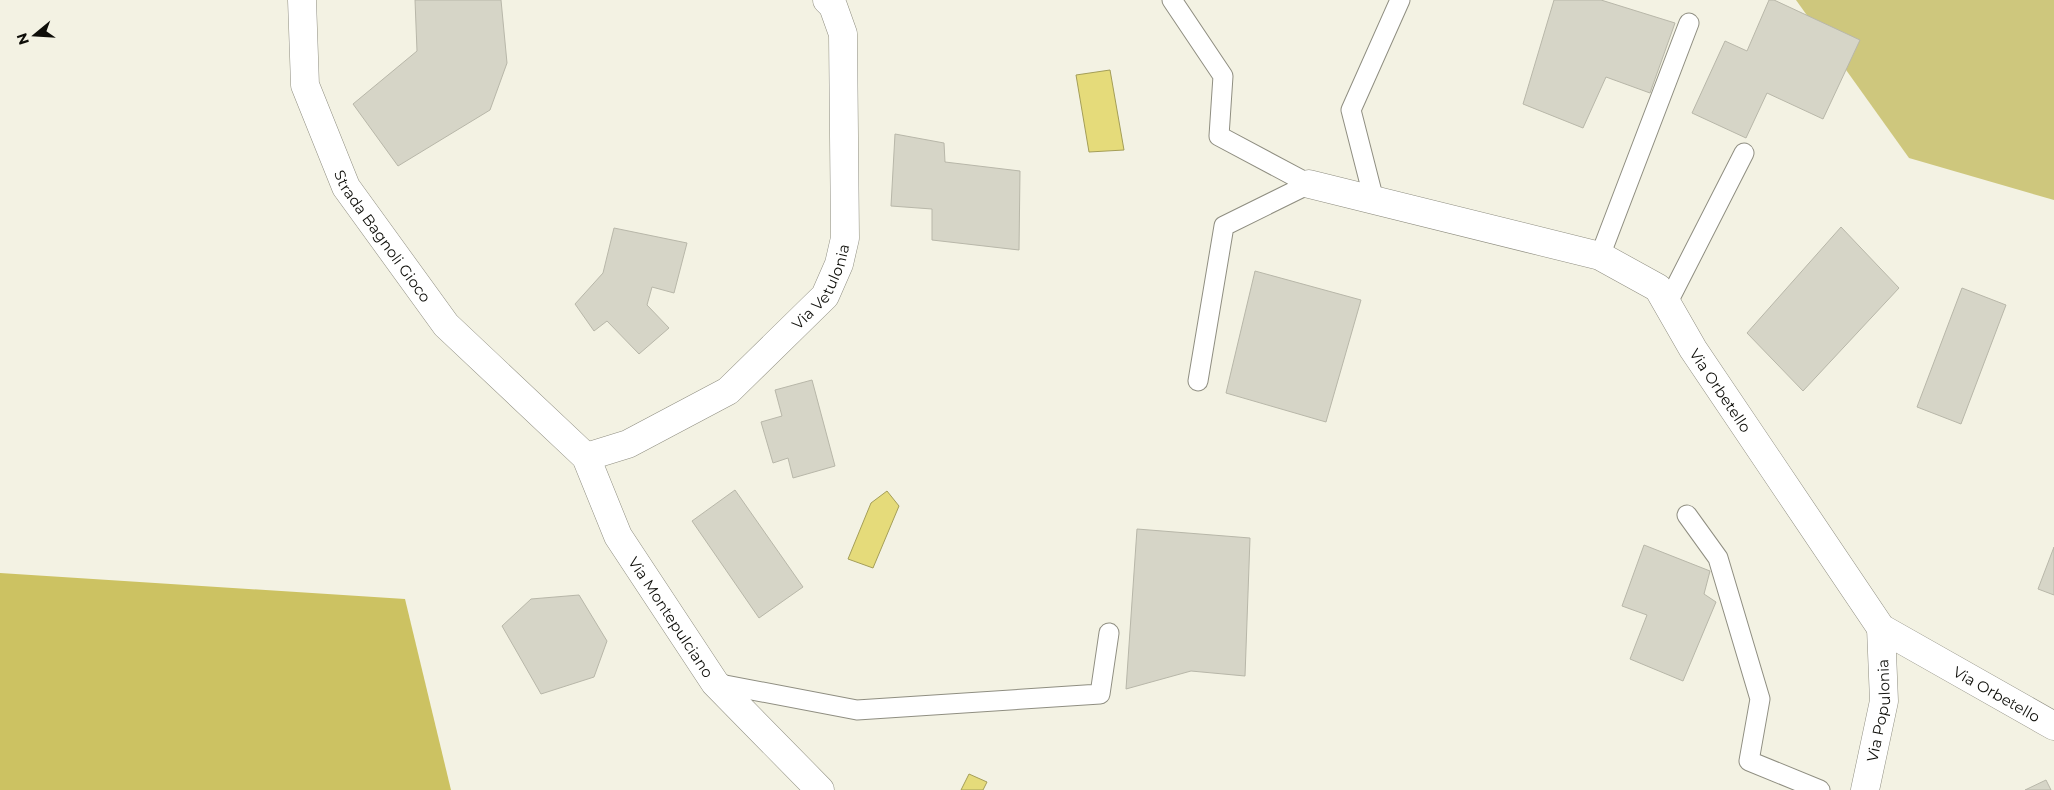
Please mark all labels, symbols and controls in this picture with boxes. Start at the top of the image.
north arrow [10,10,60,60]
text: N [12,31,33,47]
street label: Strada Bagnoli Gioco [331,167,436,306]
street label: Via Vetulonia [788,242,853,333]
street label: Via Orbetello [1686,345,1756,436]
street label: Via Montepulciano [625,553,718,681]
street label: Via Populonia [1862,659,1894,764]
street label: Via Orbetello [1950,661,2044,726]

